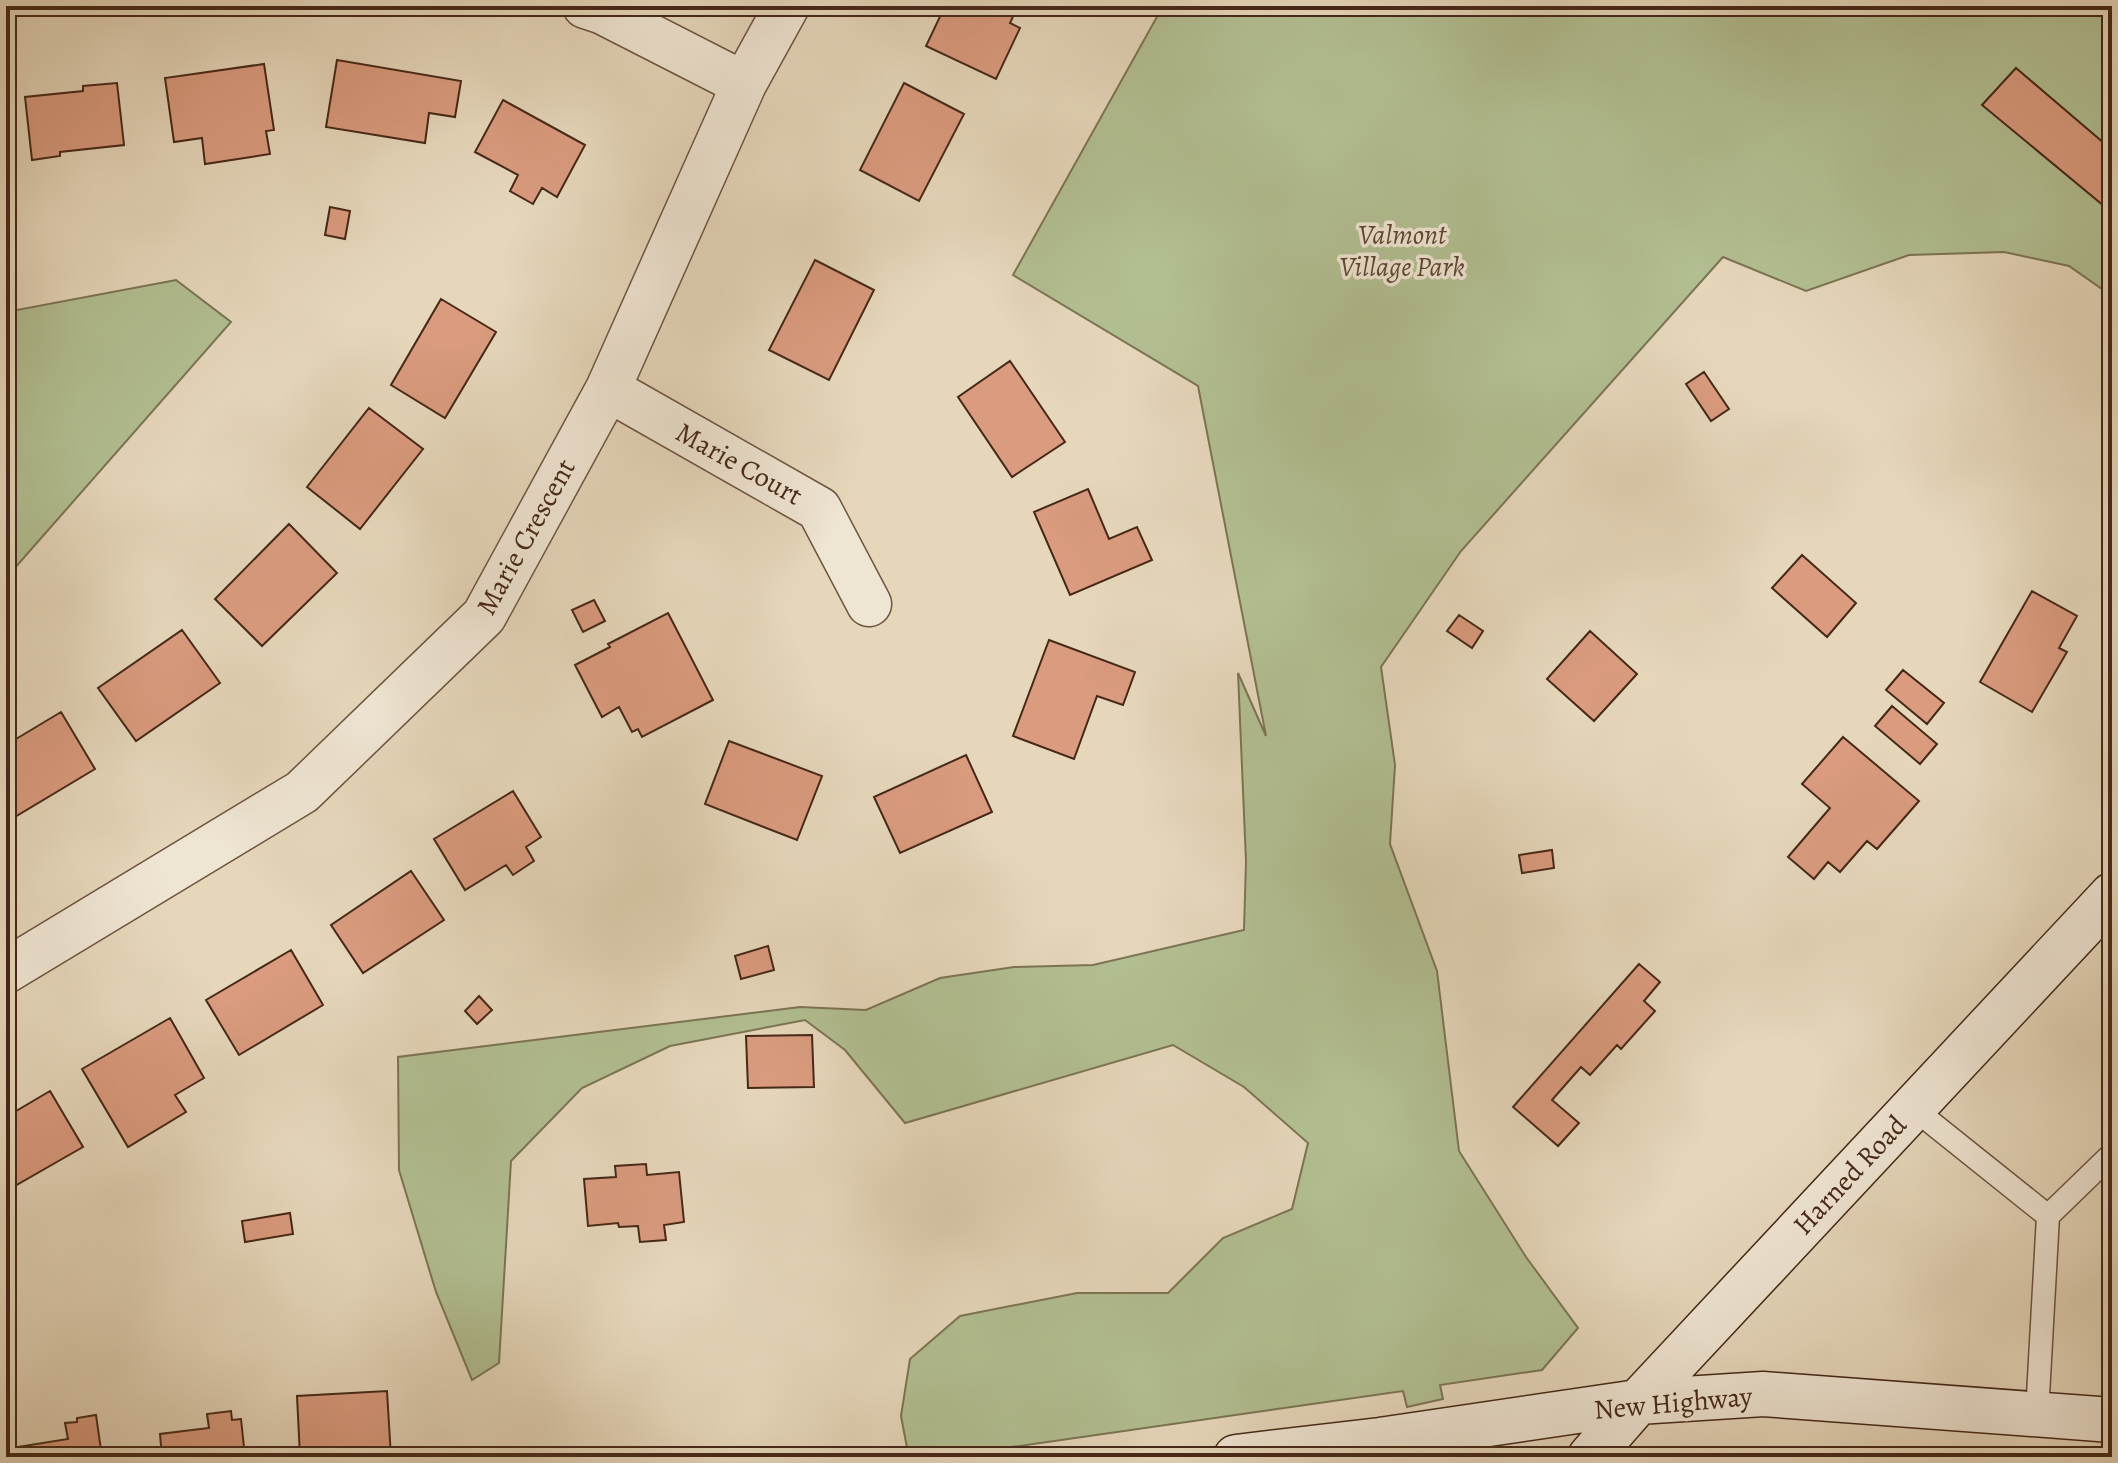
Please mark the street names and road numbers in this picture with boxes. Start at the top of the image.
street label: Marie Court [669,414,809,514]
street label: Marie Crescent [467,452,585,622]
street label: Harned Road [1785,1106,1916,1243]
street label: New Highway [1592,1377,1754,1429]

